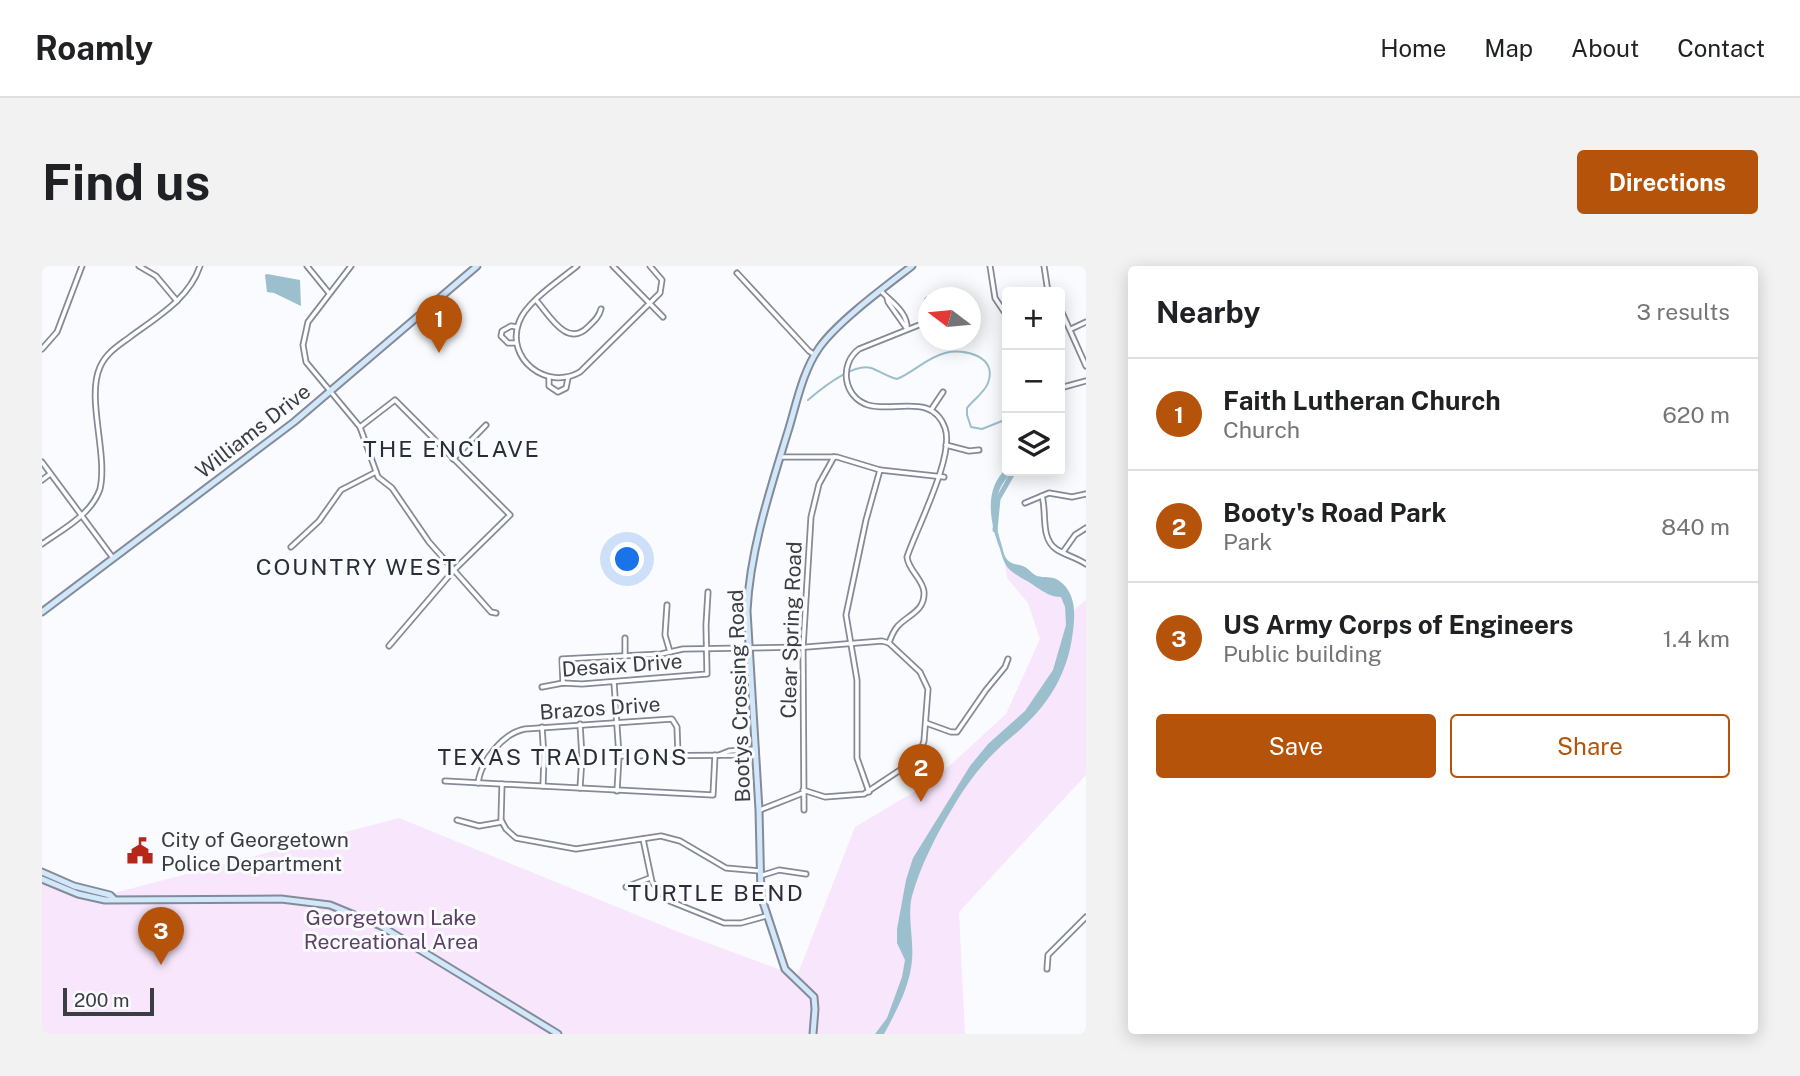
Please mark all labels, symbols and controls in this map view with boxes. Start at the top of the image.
text: Roamly [35,29,153,67]
text: Home [1380,34,1446,62]
text: Map [1484,34,1533,62]
text: About [1571,34,1639,62]
text: Contact [1677,34,1765,62]
button: Directions [1577,150,1758,214]
text: Find us [42,153,210,211]
north arrow [918,287,981,350]
map controls [1002,287,1065,476]
button: + [1002,287,1065,350]
text: Nearby [1156,294,1260,330]
pin: 1 [416,295,462,353]
text: 3 results [1636,298,1730,325]
button: − [1002,350,1065,413]
street label: Williams Drive [191,379,315,483]
text: Faith Lutheran Church [1223,385,1501,416]
text: 1 [1174,401,1184,428]
text: 620 m [1662,401,1730,428]
button: layers [1002,413,1065,476]
text: Church [1223,416,1300,443]
district label: THE ENCLAVE [363,435,541,462]
text: Booty's Road Park [1223,497,1447,528]
text: 2 [1172,513,1186,540]
text: 840 m [1661,513,1730,540]
text: Park [1223,528,1272,555]
street label: Clear Spring Road [775,541,807,719]
your location [610,542,644,576]
district label: COUNTRY WEST [256,553,458,580]
street label: Bootys Crossing Road [723,589,755,803]
text: US Army Corps of Engineers [1223,609,1573,640]
text: 3 [1171,625,1187,652]
text: 1.4 km [1663,625,1730,652]
text: Public building [1223,640,1382,667]
street label: Desaix Drive [561,648,683,682]
street label: Brazos Drive [539,691,661,725]
button: Save [1156,714,1436,778]
button: Share [1450,714,1730,778]
district label: TEXAS TRADITIONS [437,743,689,770]
pin: 2 [898,744,944,802]
place label: City of Georgetown Police Department [161,827,349,876]
public building icon: City of Georgetown Police Department [125,836,155,866]
district label: TURTLE BEND [627,879,805,906]
park label: Georgetown Lake Recreational Area [304,905,478,954]
pin: 3 [138,907,184,965]
scale bar [63,985,154,1017]
text: 200 m [74,989,130,1011]

